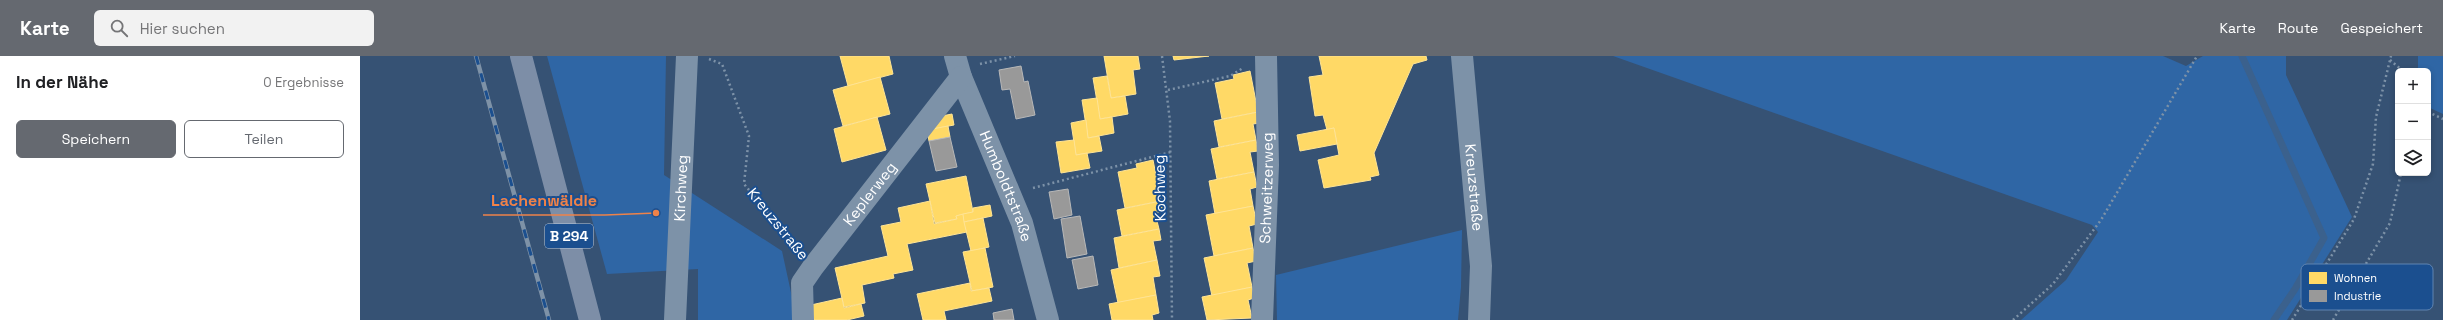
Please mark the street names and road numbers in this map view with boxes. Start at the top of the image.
street label: Humboldtstraße [975,128,1037,244]
street label: Schweitzerweg [1255,132,1277,244]
street label: Kreuzstraße [1461,143,1488,232]
street label: Kirchweg [669,154,692,222]
street label: Kochweg [1149,155,1170,221]
street label: Keplerweg [839,158,900,230]
street label: Kreuzstraße [744,184,813,264]
road number: B 294 [545,224,593,248]

